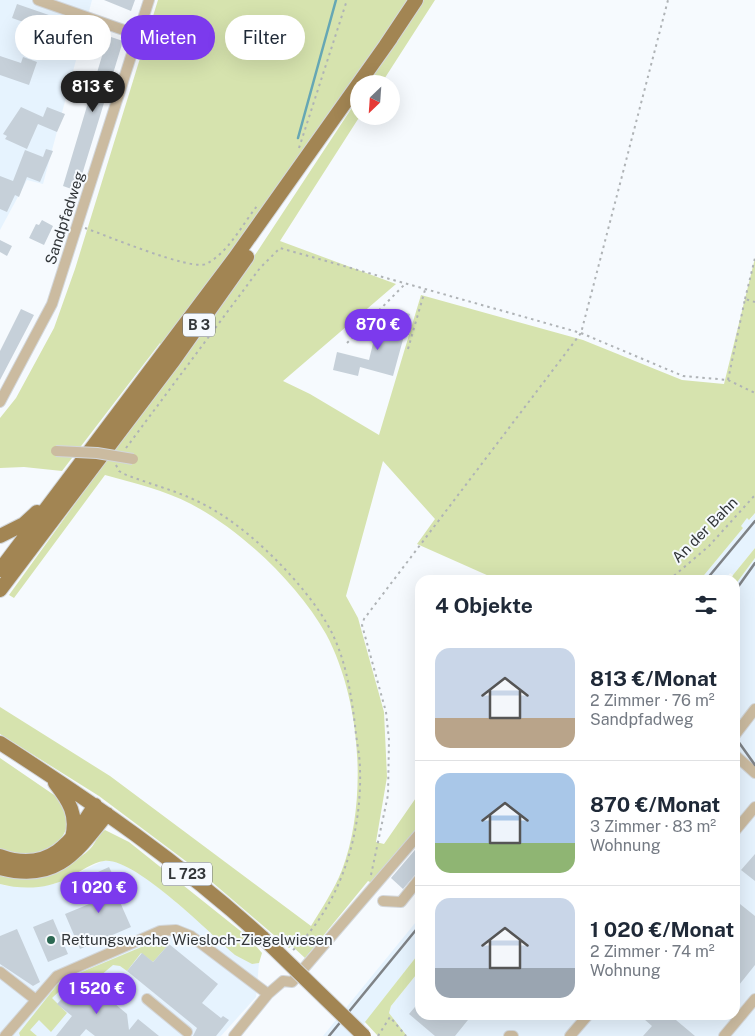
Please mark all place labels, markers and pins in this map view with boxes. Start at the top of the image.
pin: 813 € [58,70,128,113]
pin: 870 € [343,308,413,351]
pin: 1 020 € [53,872,145,914]
place label: Rettungswache Wiesloch-Ziegelwiesen [61,931,333,948]
marker: Rettungswache Wiesloch-Ziegelwiesen [45,934,57,946]
pin: 1 520 € [51,972,143,1015]

